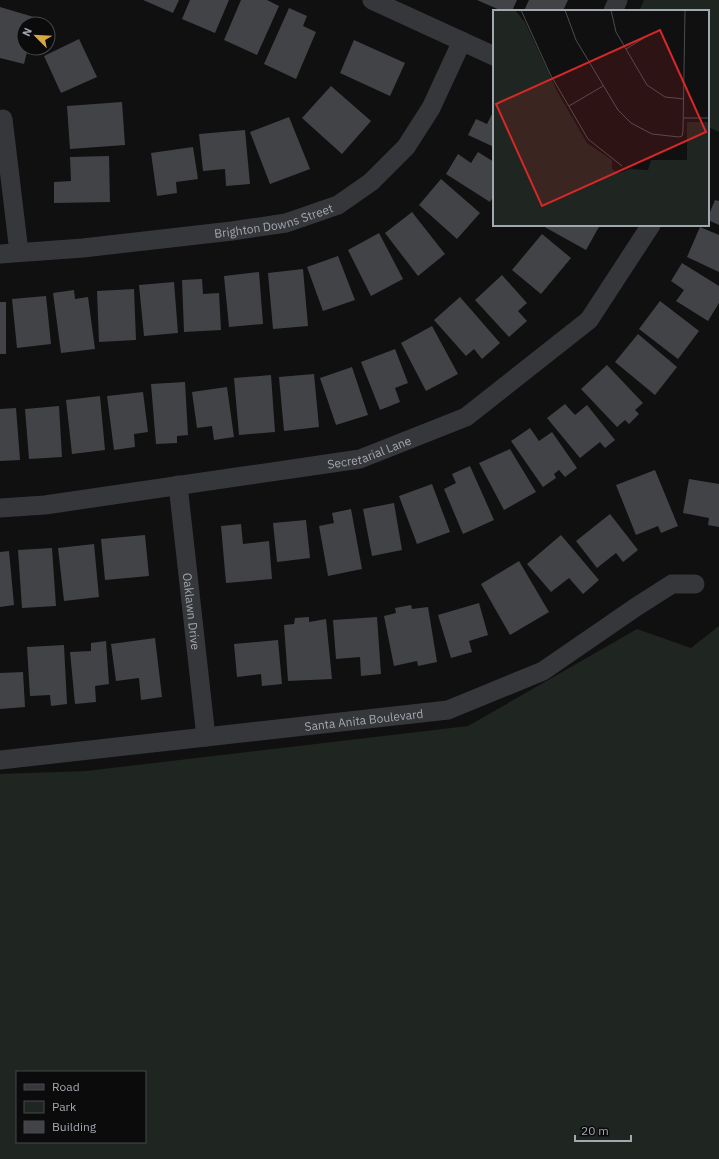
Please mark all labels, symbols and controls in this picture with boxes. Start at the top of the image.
inset map [493,10,709,226]
north arrow [16,16,56,56]
text: N [19,25,35,38]
street label: Brighton Downs Street [213,200,335,240]
street label: Secretarial Lane [326,432,413,471]
street label: Oaklawn Drive [180,572,204,651]
street label: Santa Anita Boulevard [304,705,424,733]
legend [16,1071,146,1143]
text: Road [52,1079,80,1094]
text: Park [52,1099,77,1114]
scale bar [575,1117,631,1143]
text: Building [52,1119,97,1134]
text: 20 m [581,1123,609,1138]

